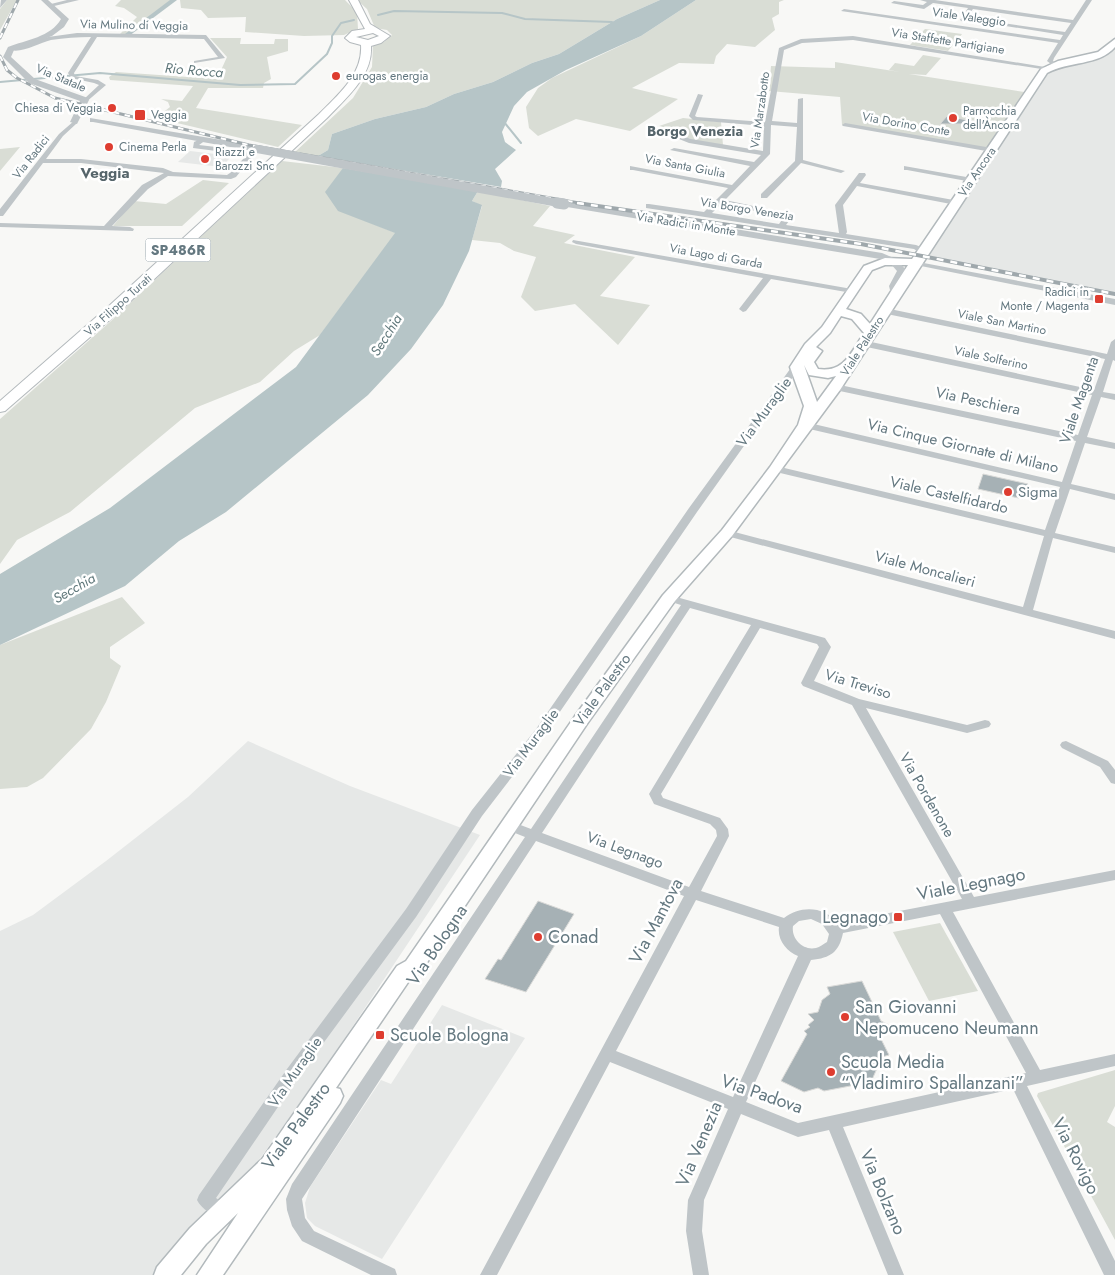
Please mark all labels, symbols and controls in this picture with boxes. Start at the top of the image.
street label: Viale Valeggio [931,3,1007,31]
street label: Via Mulino di Veggia [80,15,188,35]
street label: Via Staffette Partigiane [890,23,1006,59]
water label: Rio Rocca [164,57,224,83]
street label: Via Statale [33,59,89,97]
place label: eurogas energia [346,67,429,85]
marker: eurogas energia [330,70,342,82]
street label: Via Marzabotto [746,70,774,150]
place label: Chiesa di Veggia [15,99,102,117]
marker: Chiesa di Veggia [106,102,118,114]
place label: Parrocchia dell'Àncora [963,102,1020,134]
place label: Veggia [151,106,187,124]
street label: Via Dorino Conte [861,107,951,141]
marker: Veggia [133,108,147,122]
marker: Parrocchia dell'Àncora [947,112,959,124]
district label: Borgo Venezia [647,121,743,141]
street label: Via Radici [8,131,54,183]
place label: Cinema Perla [119,138,187,156]
marker: Cinema Perla [103,141,115,153]
place label: Riazzi e Barozzi Snc [215,143,275,175]
street label: Via Ancora [954,143,1000,201]
street label: Via Santa Giulia [643,149,727,183]
marker: Riazzi e Barozzi Snc [199,153,211,165]
district label: Veggia [80,162,129,184]
street label: Via Borgo Venezia [699,193,795,225]
street label: Via Radici in Monte [635,207,737,241]
road number: SP486R [146,238,210,262]
street label: Via Lago di Garda [668,239,764,273]
street label: Via Filippo Turati [80,270,156,340]
place label: Radici in Monte / Magenta [1001,283,1089,315]
marker: Radici in Monte / Magenta [1093,293,1105,305]
street label: Viale San Martino [956,305,1048,340]
water label: Secchia [365,310,407,360]
street label: Viale Palestro [836,312,888,380]
street label: Viale Solferino [952,341,1030,375]
street label: Viale Magenta [1054,353,1104,447]
street label: Via Muraglie [731,372,797,451]
street label: Via Peschiera [934,381,1022,421]
street label: Via Cinque Giornate di Milano [865,413,1061,479]
street label: Viale Castelfidardo [888,471,1010,519]
place label: Sigma [1018,481,1058,503]
marker: Sigma [1002,486,1014,498]
street label: Viale Moncalieri [872,545,978,593]
water label: Secchia [49,568,99,608]
street label: Viale Palestro [568,649,636,731]
street label: Via Treviso [822,663,894,705]
street label: Via Muraglie [498,704,564,782]
street label: Via Pordenone [894,749,960,842]
street label: Via Legnago [583,826,667,874]
street label: Viale Legnago [915,861,1028,907]
street label: Via Mantova [623,874,689,968]
street label: Via Bologna [400,899,474,991]
place label: Legnago [822,904,888,930]
marker: Legnago [892,911,904,923]
place label: Conad [548,924,599,950]
marker: Conad [532,931,544,943]
place label: San Giovanni Nepomuceno Neumann [855,994,1039,1041]
marker: San Giovanni Nepomuceno Neumann [839,1011,851,1023]
place label: Scuole Bologna [390,1022,509,1048]
marker: Scuole Bologna [374,1029,386,1041]
street label: Via Muraglie [263,1032,328,1112]
place label: Scuola Media “Vladimiro Spallanzani” [841,1049,1024,1096]
marker: Scuola Media “Vladimiro Spallanzani” [825,1066,837,1078]
street label: Via Padova [718,1068,806,1120]
street label: Viale Palestro [255,1077,337,1175]
street label: Via Venezia [669,1097,729,1191]
street label: Via Rovigo [1046,1113,1106,1199]
street label: Via Bolzano [853,1145,913,1239]

